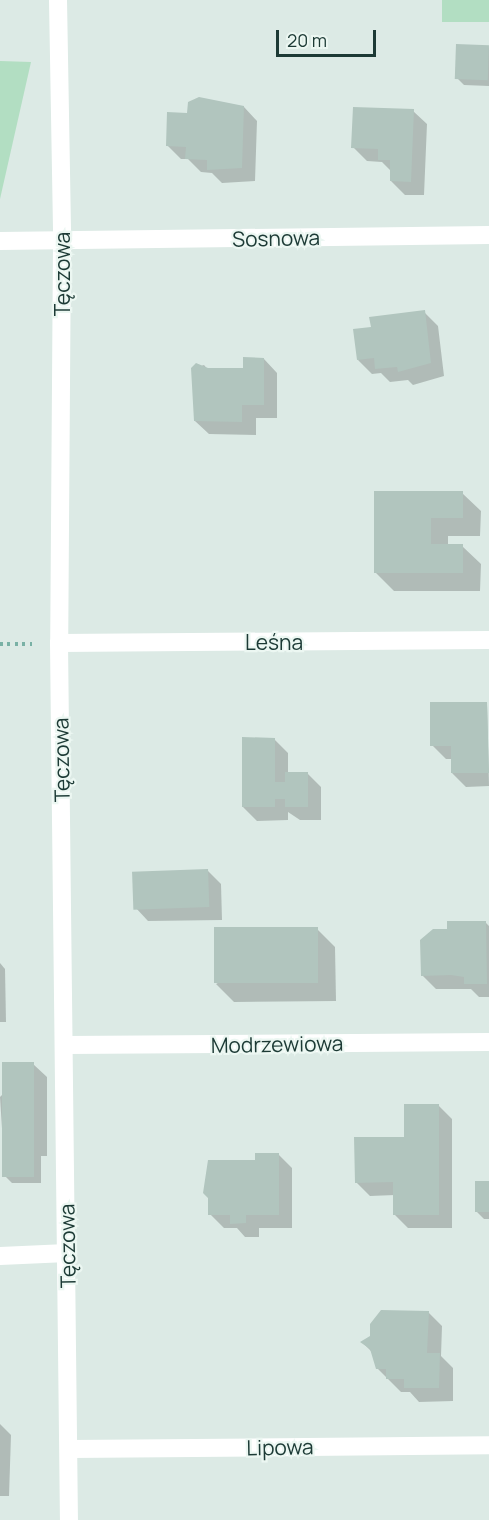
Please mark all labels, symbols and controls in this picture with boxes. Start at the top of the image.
scale bar [279,18,380,56]
text: 20 m [287,28,327,52]
street label: Sosnowa [232,225,320,251]
street label: Tęczowa [49,232,75,316]
street label: Leśna [245,629,303,655]
street label: Tęczowa [48,718,74,802]
street label: Modrzewiowa [211,1030,343,1058]
street label: Tęczowa [54,1204,80,1288]
street label: Lipowa [246,1434,314,1460]

